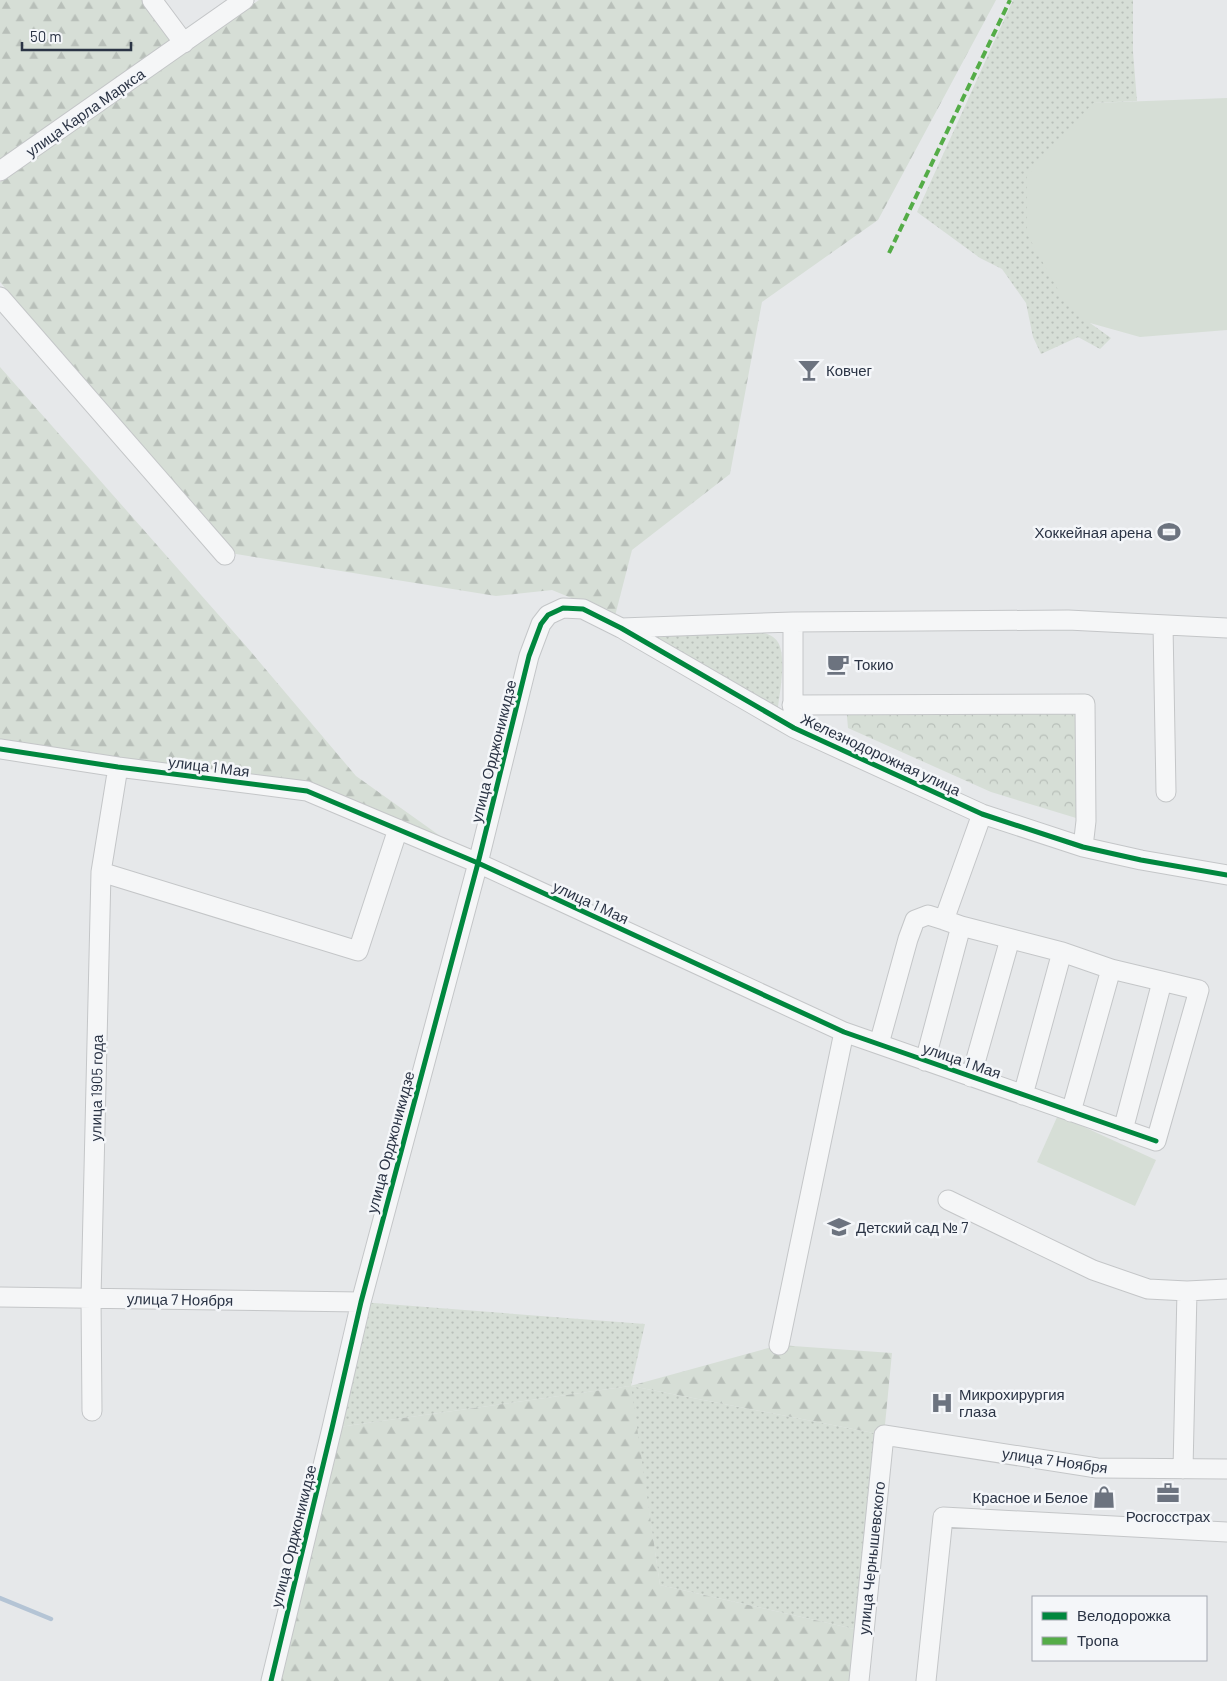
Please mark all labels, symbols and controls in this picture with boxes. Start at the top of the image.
scale bar [22,20,131,52]
text: 50 m [30,27,62,45]
street label: улица Карла Маркса [22,64,149,160]
bar icon: Ковчег [796,357,822,383]
place label: Ковчег [826,361,873,379]
sports icon: Хоккейная арена [1156,519,1182,545]
place label: Хоккейная арена [1034,523,1153,541]
cafe icon: Токио [825,651,851,677]
place label: Токио [854,655,894,673]
street label: улица Орджоникидзе [467,678,519,824]
street label: Железнодорожная улица [798,709,964,799]
street label: улица 1 Мая [167,752,251,780]
street label: улица 1 Мая [550,877,632,927]
street label: улица 1905 года [86,1034,106,1142]
street label: улица 1 Мая [920,1038,1004,1082]
street label: улица Орджоникидзе [362,1069,418,1215]
school or university icon: Детский сад № 7 [826,1214,852,1240]
place label: Детский сад № 7 [856,1218,968,1236]
street label: улица 7 Ноября [127,1289,233,1309]
place label: Микрохирургия глаза [959,1385,1065,1420]
hospital icon: Микрохирургия глаза [929,1390,955,1416]
street label: улица 7 Ноября [1001,1444,1109,1476]
street label: улица Орджоникидзе [267,1463,319,1609]
street label: улица Чернышевского [854,1480,888,1636]
office icon: Росгосстрах [1155,1480,1181,1506]
shop icon: Красное и Белое [1091,1484,1117,1510]
place label: Красное и Белое [972,1488,1088,1506]
place label: Росгосстрах [1126,1507,1211,1525]
legend [1032,1596,1207,1661]
text: Велодорожка [1077,1606,1171,1624]
text: Тропа [1077,1631,1119,1649]

